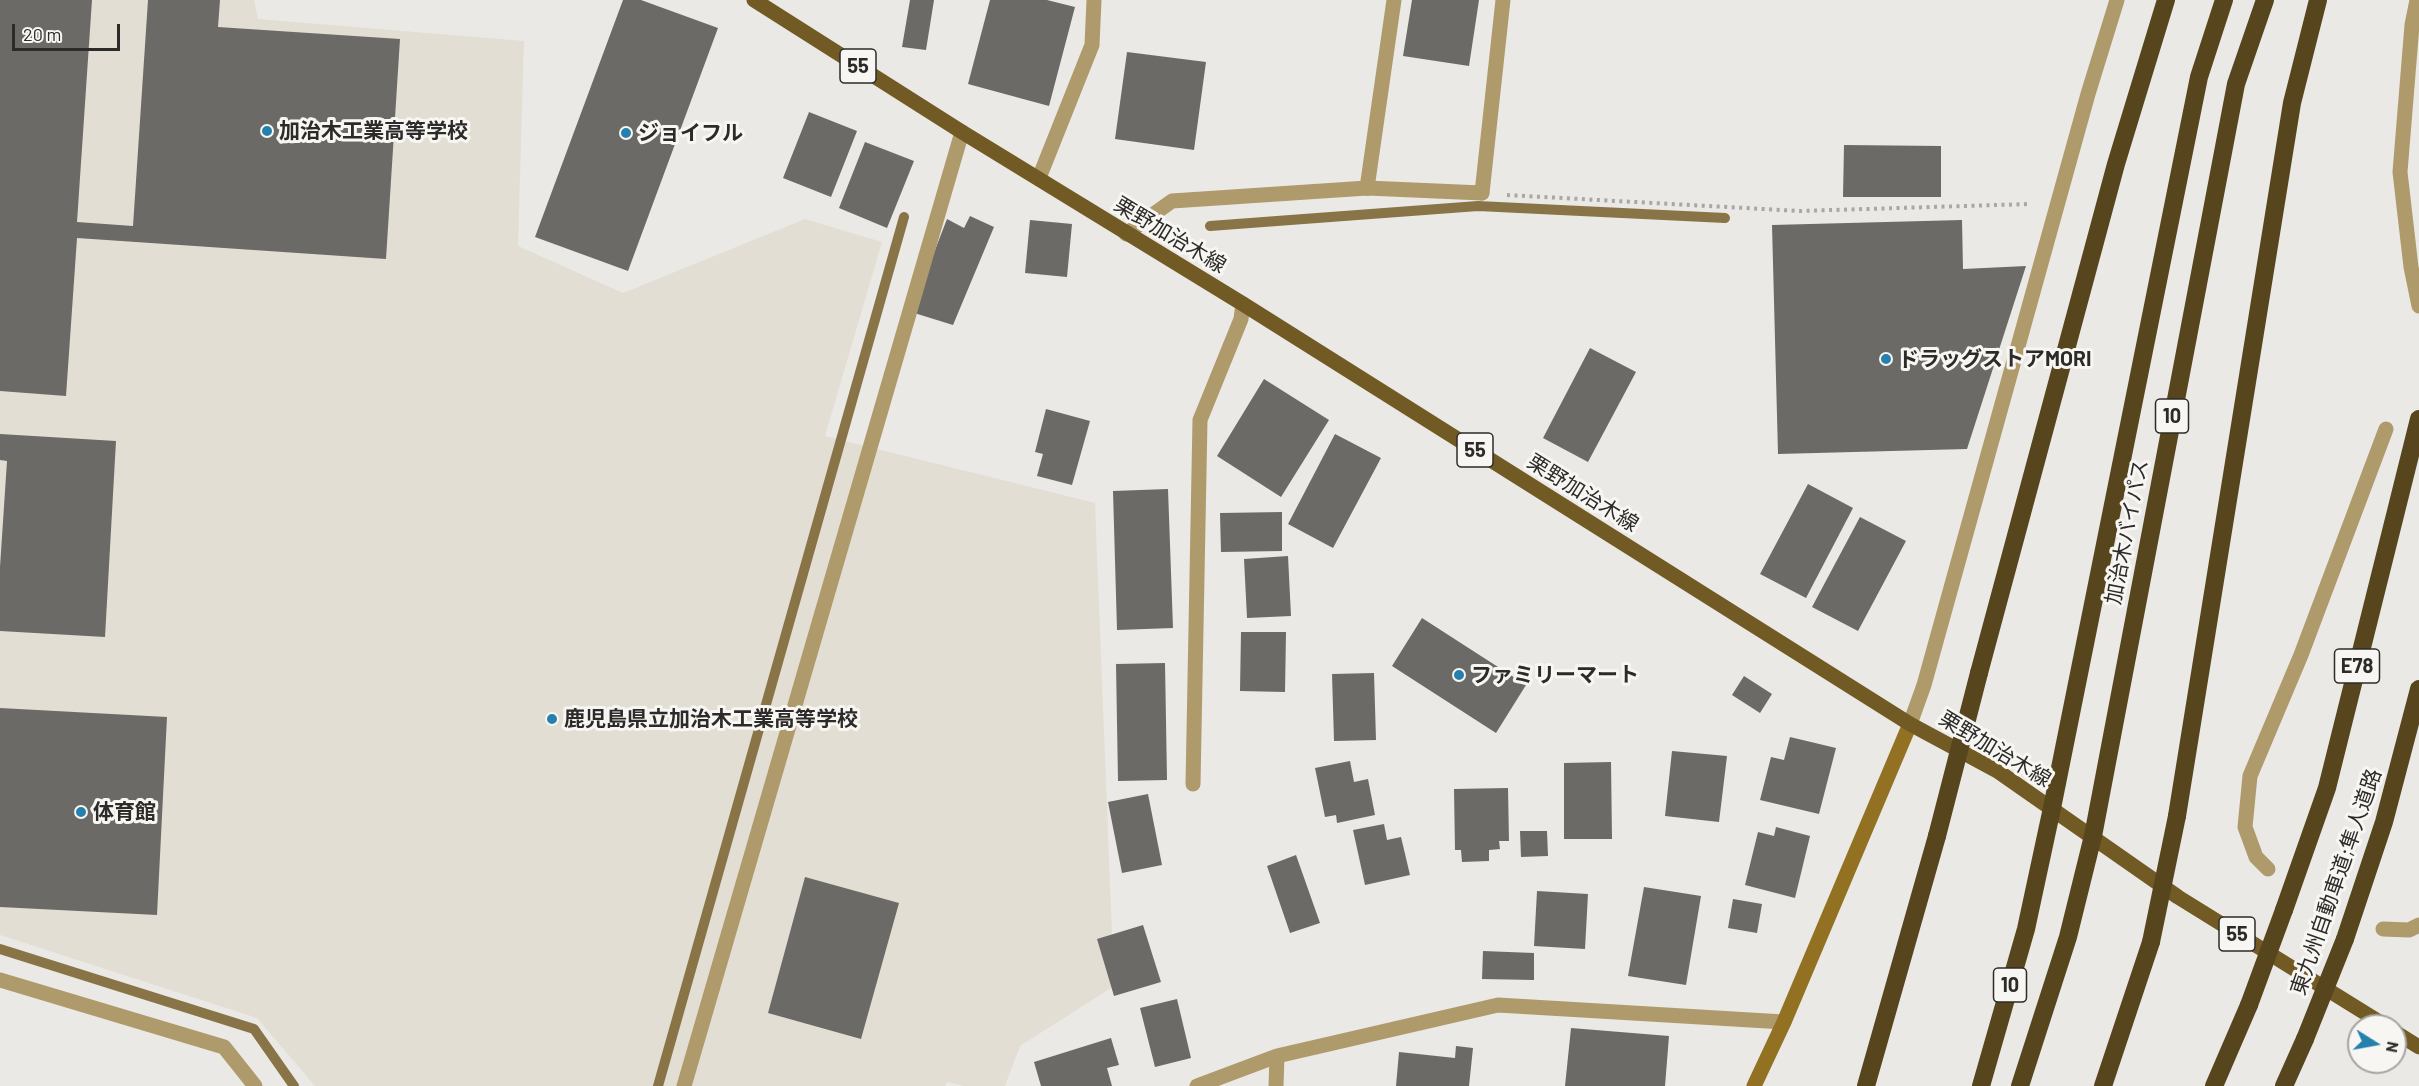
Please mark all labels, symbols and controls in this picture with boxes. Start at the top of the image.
scale bar [15,12,123,50]
text: 20 m [23,23,61,45]
road number: 55 [840,49,876,83]
place label: 加治木工業高等学校 [279,118,468,144]
place label: ジョイフル [638,120,743,146]
marker: 加治木工業高等学校 [260,124,274,138]
marker: ジョイフル [619,126,633,140]
street label: 栗野加治木線 [1110,192,1230,278]
place label: ドラッグストアMORI [1898,346,2091,372]
marker: ドラッグストアMORI [1879,352,1893,366]
road number: 10 [2156,399,2188,433]
road number: 55 [1457,433,1493,467]
street label: 栗野加治木線 [1523,449,1643,537]
street label: 加治木バイパス [2101,457,2153,607]
road number: E78 [2334,649,2380,683]
place label: ファミリーマート [1471,662,1639,688]
marker: ファミリーマート [1452,668,1466,682]
place label: 鹿児島県立加治木工業高等学校 [564,706,858,732]
street label: 栗野加治木線 [1935,706,2055,792]
marker: 鹿児島県立加治木工業高等学校 [545,712,559,726]
street label: 東九州自動車道;隼人道路 [2285,766,2387,998]
place label: 体育館 [93,799,156,825]
marker: 体育館 [74,805,88,819]
road number: 55 [2219,917,2255,951]
road number: 10 [1994,968,2026,1002]
north arrow [2347,1014,2407,1074]
text: N [2383,1040,2404,1054]

